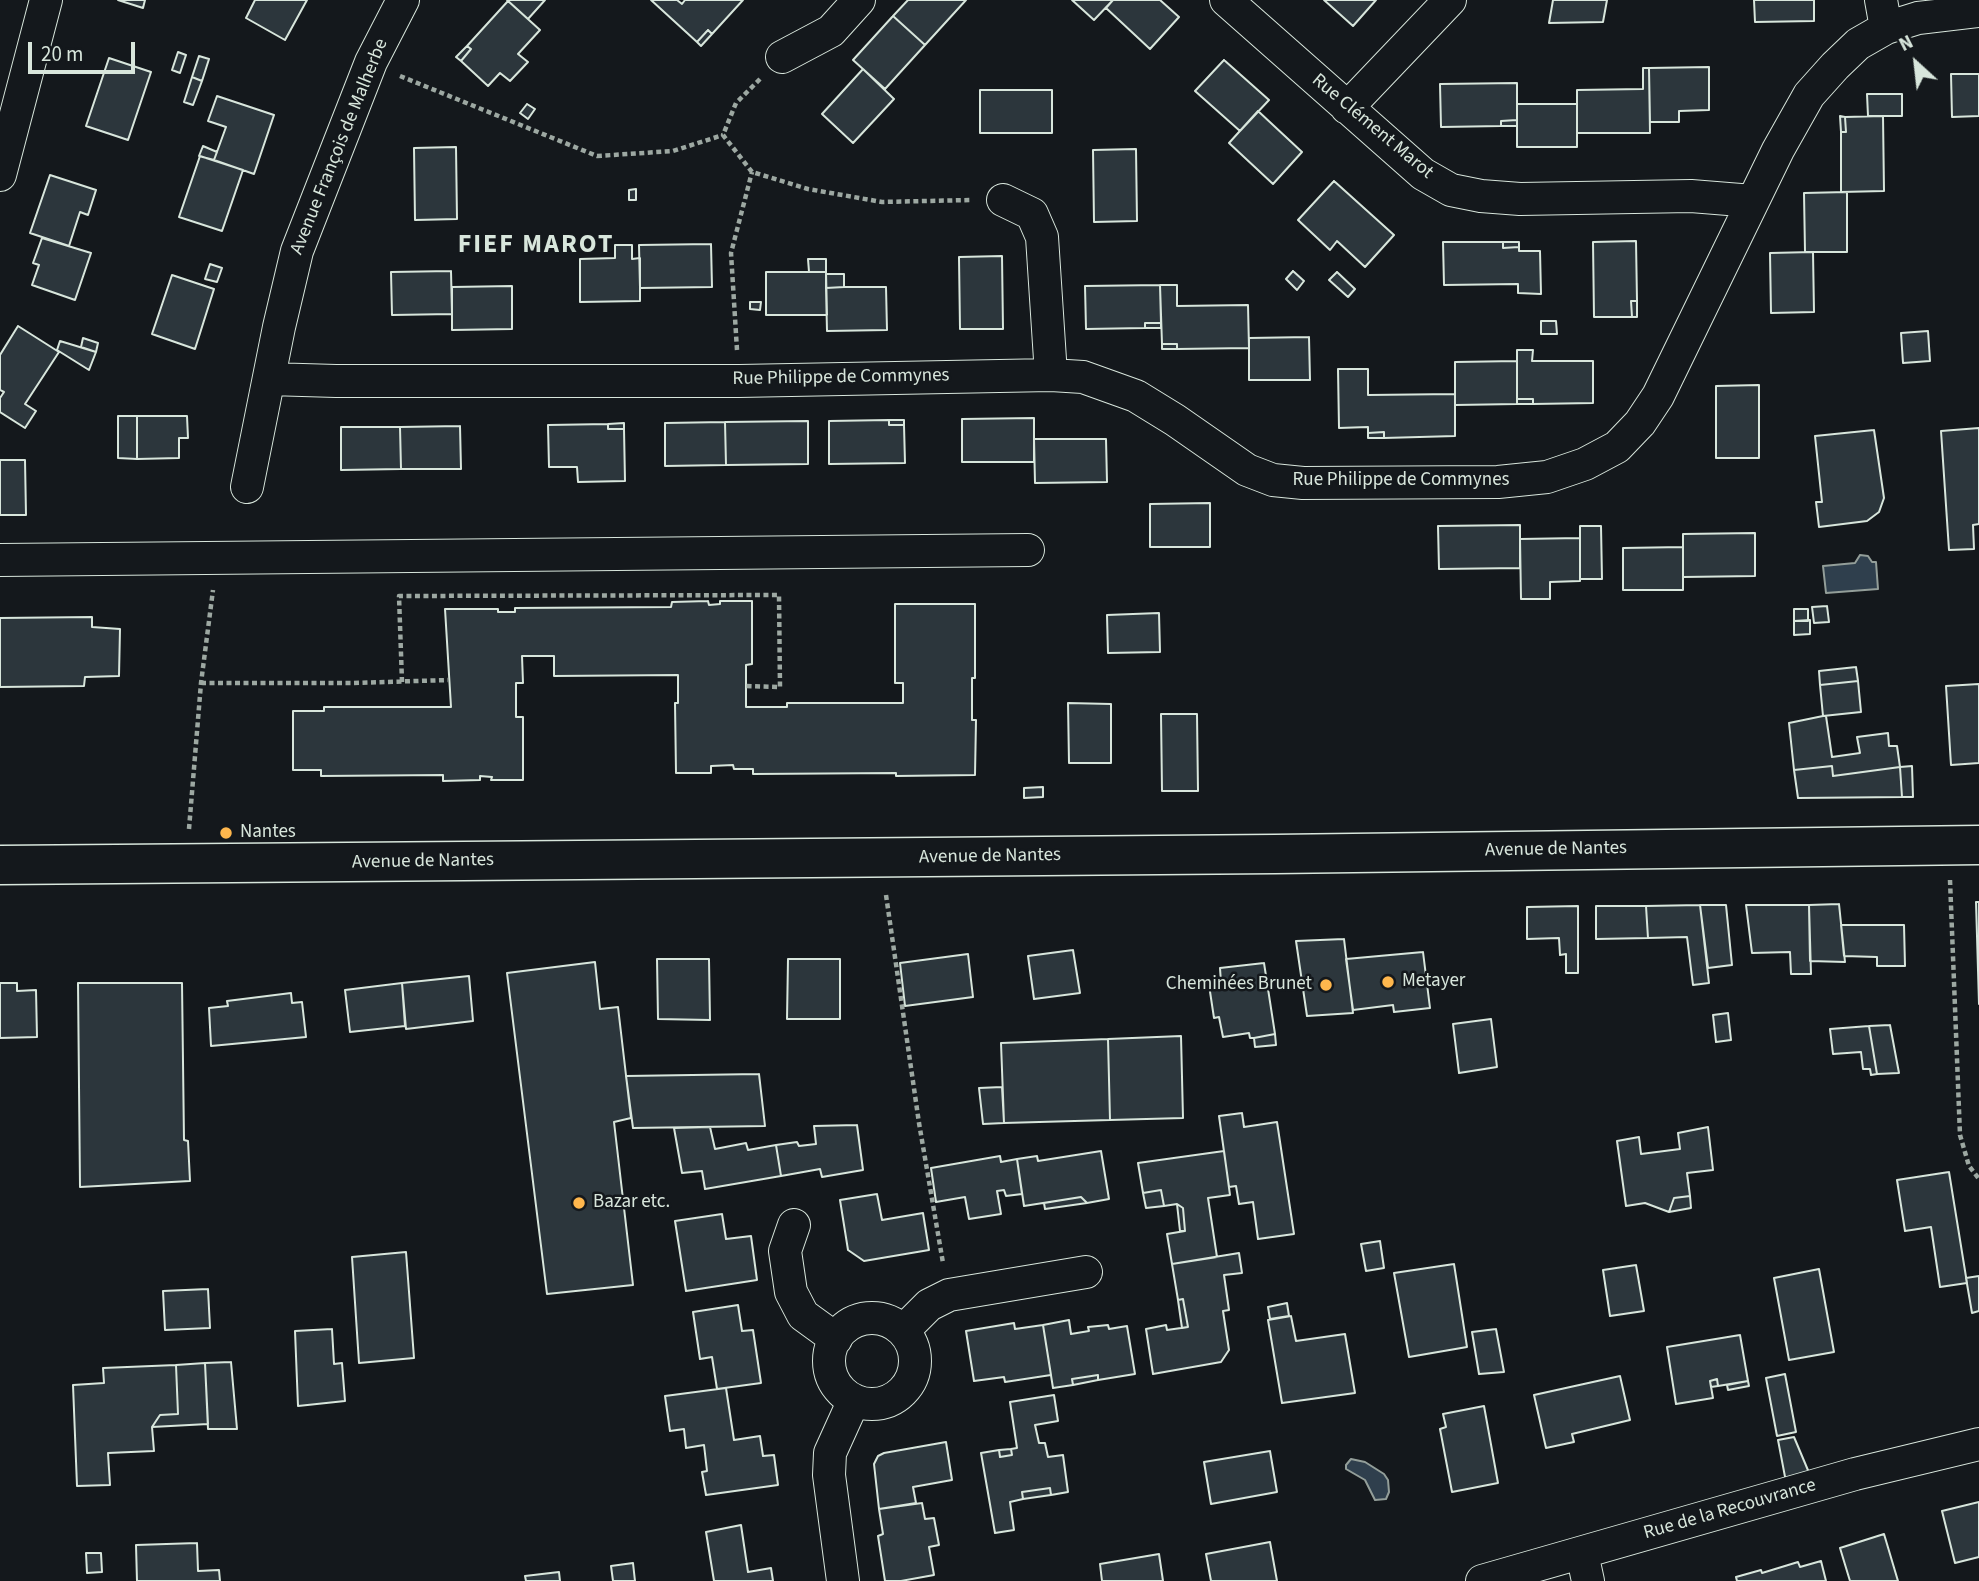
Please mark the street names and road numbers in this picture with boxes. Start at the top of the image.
street label: Avenue François de Malherbe [286,36,394,258]
street label: Rue Clément Marot [1307,70,1437,184]
street label: Rue Philippe de Commynes [732,365,950,391]
street label: Rue Philippe de Commynes [1292,470,1510,492]
street label: Avenue de Nantes [1485,837,1627,863]
street label: Avenue de Nantes [919,844,1061,870]
street label: Avenue de Nantes [352,849,494,875]
street label: Rue de la Recouvrance [1641,1475,1819,1545]

